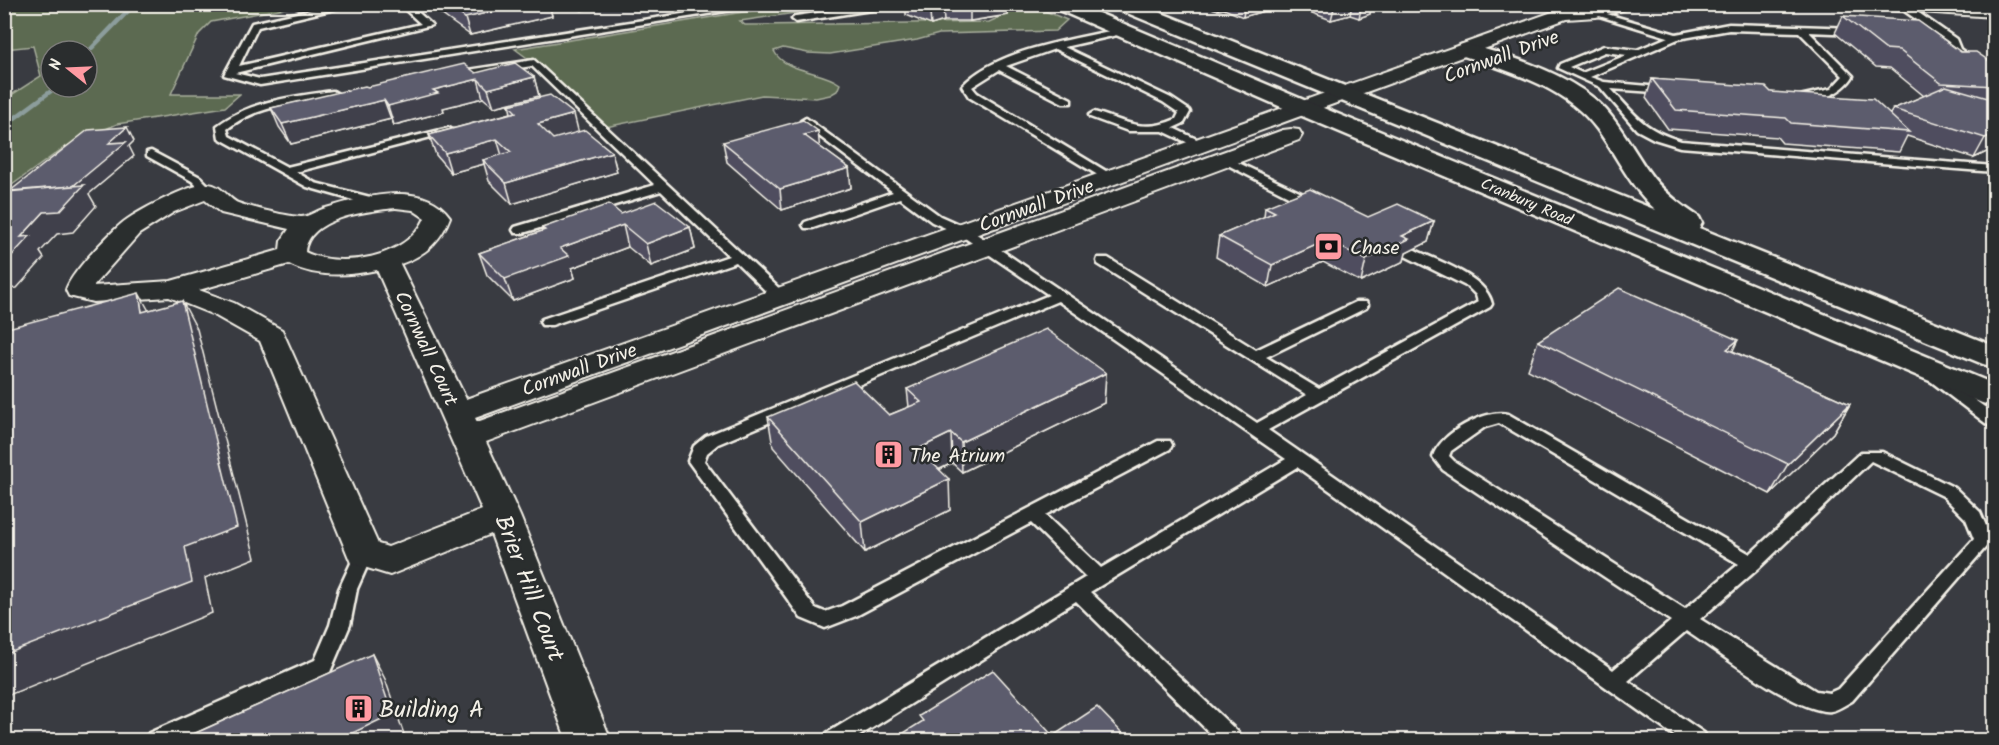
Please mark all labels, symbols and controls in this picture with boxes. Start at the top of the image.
street label: Cornwall Drive [1439,22,1564,94]
north arrow [39,39,99,99]
text: N [43,56,70,73]
street label: Cornwall Drive [974,171,1099,243]
street label: Cranbury Road [1476,172,1577,233]
bank icon: Chase [1313,231,1345,263]
place label: Chase [1350,233,1400,265]
street label: Cornwall Court [384,286,466,412]
street label: Cornwall Drive [517,335,642,407]
building icon: The Atrium [873,439,905,471]
place label: The Atrium [910,441,1005,473]
street label: Brier Hill Court [483,509,575,668]
place label: Building A [379,691,484,730]
building icon: Building A [342,693,374,725]

